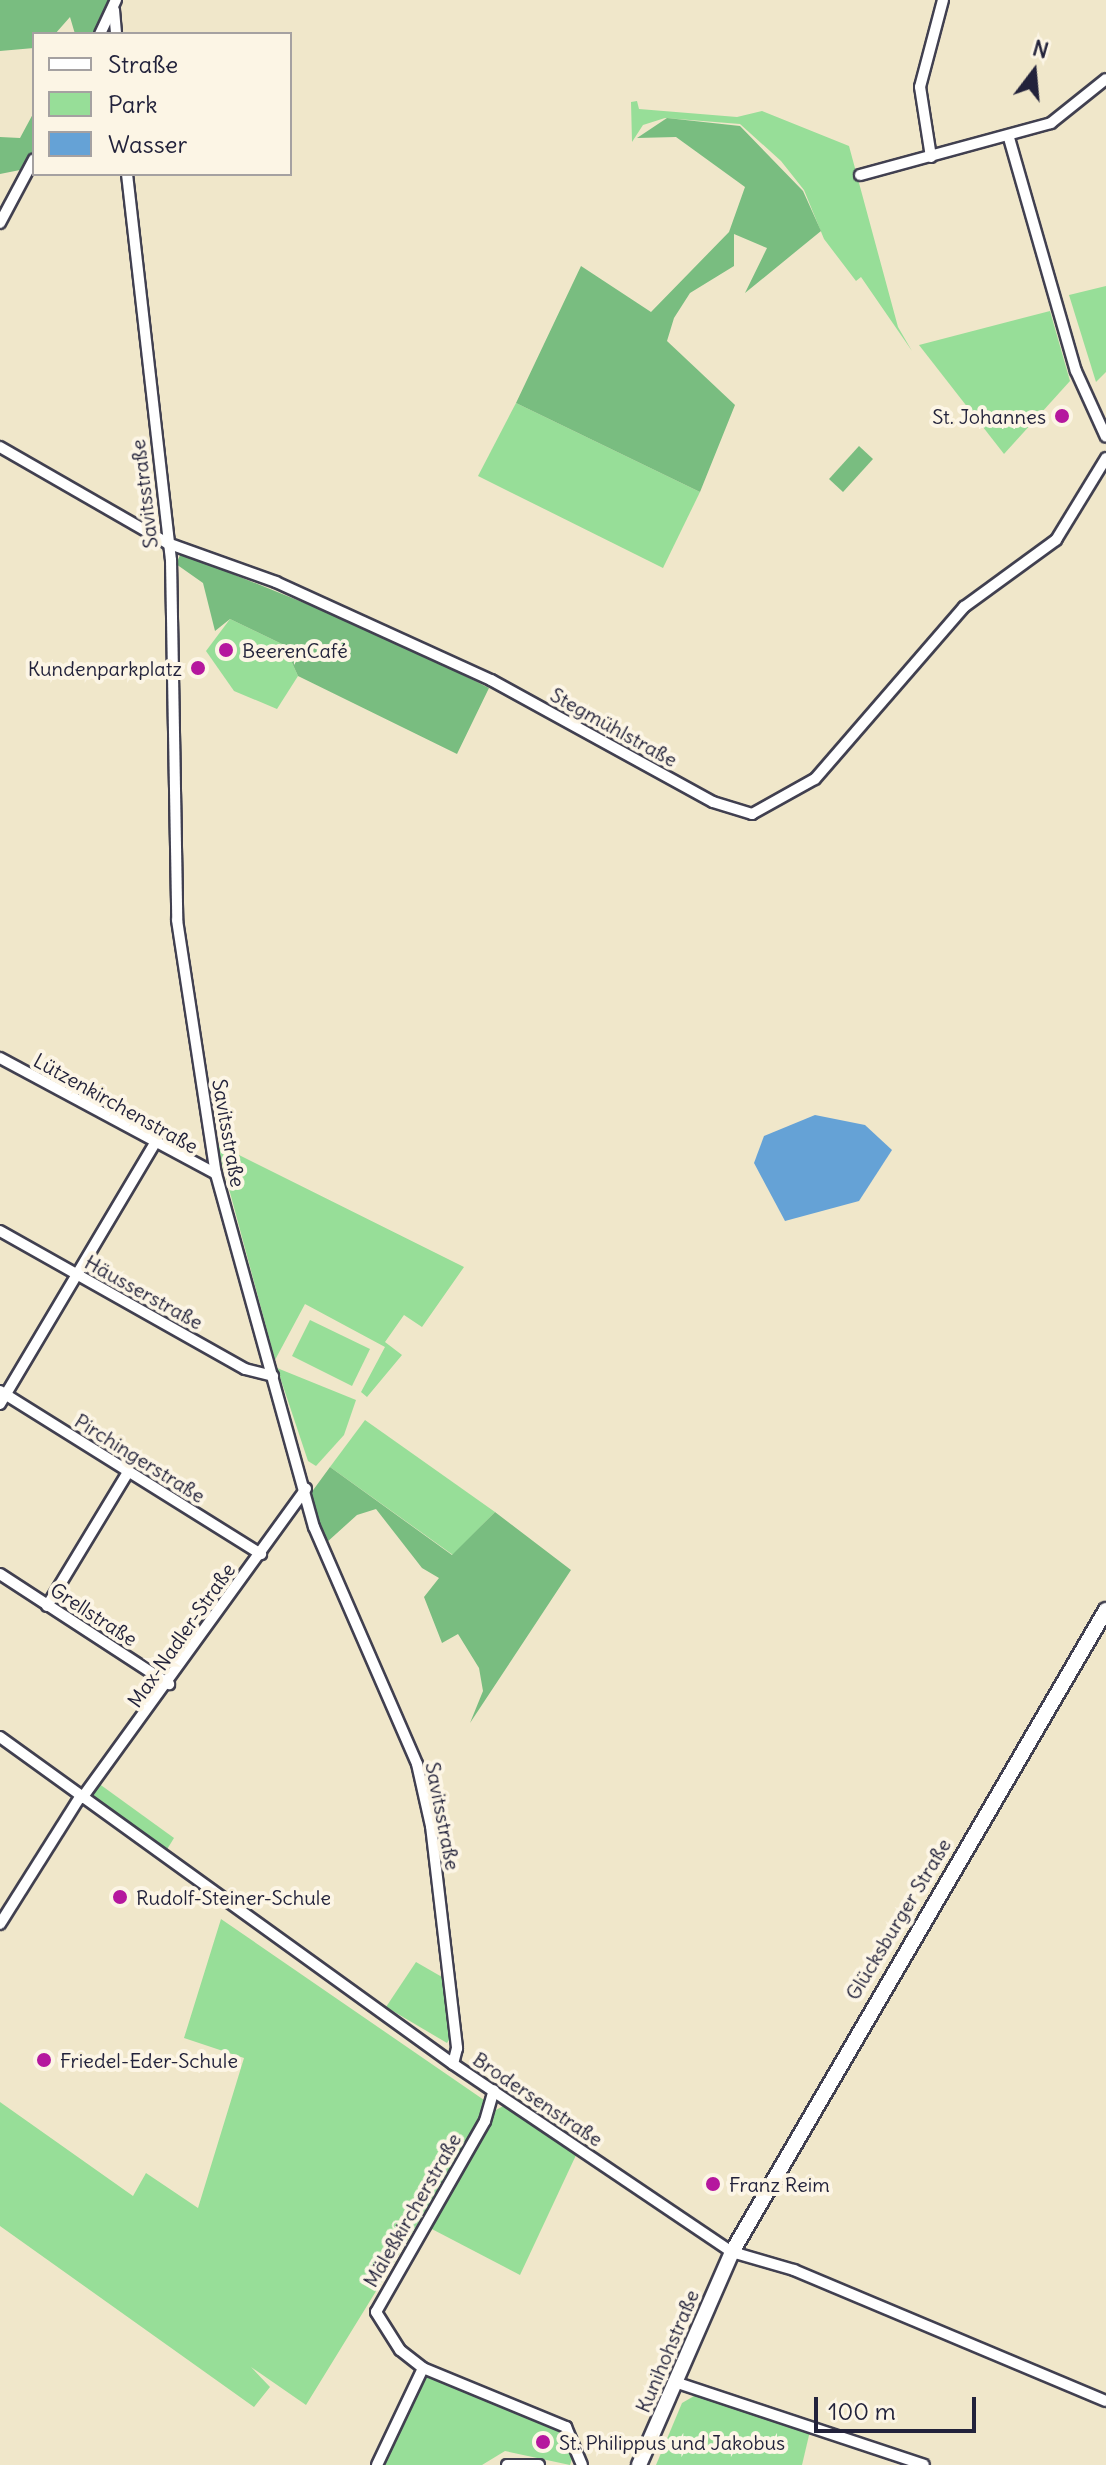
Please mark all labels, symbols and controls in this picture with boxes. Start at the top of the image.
legend [32,32,292,176]
north arrow [994,32,1074,112]
text: N [1029,33,1052,64]
text: Straße [108,49,178,79]
text: Park [108,89,158,119]
text: Wasser [108,129,187,159]
place label: St. Johannes [932,404,1046,428]
marker: St. Johannes [1053,407,1071,425]
street label: Savitsstraße [125,438,163,550]
place label: BeerenCafé [242,638,348,662]
marker: BeerenCafé [217,641,235,659]
place label: Kundenparkplatz [28,656,182,680]
marker: Kundenparkplatz [189,659,207,677]
street label: Stegmühlstraße [546,682,682,772]
street label: Lützenkirchenstraße [30,1048,202,1158]
street label: Savitsstraße [208,1077,250,1189]
street label: Häusserstraße [81,1250,207,1334]
street label: Pirchingerstraße [70,1408,210,1508]
street label: Max-Nadler-Straße [122,1558,240,1712]
street label: Grellstraße [46,1577,142,1651]
street label: Savitsstraße [421,1760,465,1872]
street label: Glücksburger Straße [840,1834,956,2004]
place label: Rudolf-Steiner-Schule [136,1885,331,1909]
marker: Rudolf-Steiner-Schule [111,1888,129,1906]
street label: Brodersenstraße [469,2047,607,2151]
place label: Friedel-Eder-Schule [60,2048,238,2072]
marker: Friedel-Eder-Schule [35,2051,53,2069]
street label: Mäleßkircherstraße [358,2129,466,2291]
place label: Franz Reim [729,2172,830,2196]
marker: Franz Reim [704,2175,722,2193]
street label: Kunihohstraße [630,2286,704,2416]
scale bar [818,2381,980,2431]
text: 100 m [828,2396,896,2426]
place label: St. Philippus und Jakobus [559,2430,785,2454]
marker: St. Philippus und Jakobus [534,2433,552,2451]

